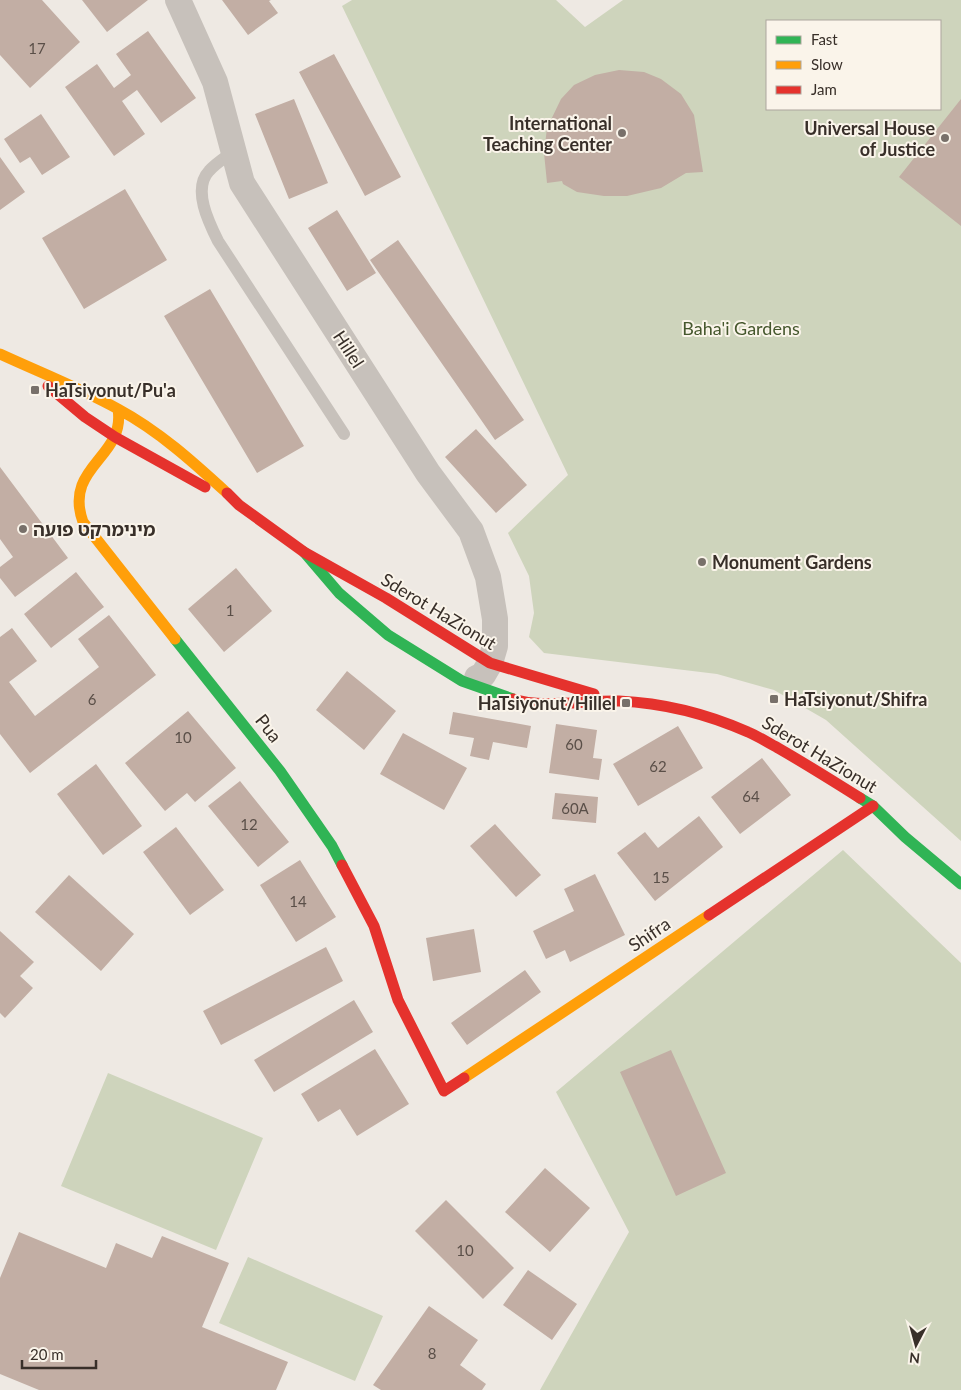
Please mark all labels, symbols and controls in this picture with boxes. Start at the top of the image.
legend [766,20,941,110]
text: Fast [811,30,838,48]
house number: 17 [28,39,46,57]
text: Slow [811,55,843,73]
text: Jam [811,80,837,98]
place label: International Teaching Center [483,112,612,155]
place label: Universal House of Justice [804,117,935,160]
marker: International Teaching Center [616,127,628,139]
marker: Universal House of Justice [939,132,951,144]
park label: Baha'i Gardens [682,317,800,339]
street label: Hillel [329,326,369,372]
place label: HaTsiyonut/Pu'a [45,379,176,401]
marker: HaTsiyonut/Pu'a [29,384,41,396]
place label: מינימרקט פועה [33,518,156,540]
marker: מינימרקט פועה [17,523,29,535]
place label: Monument Gardens [712,551,872,573]
marker: Monument Gardens [696,556,708,568]
street label: Sderot HaZionut [377,568,501,654]
house number: 1 [226,601,234,619]
place label: HaTsiyonut/Shifra [784,688,928,710]
house number: 6 [88,690,97,708]
place label: HaTsiyonut/Hillel [478,692,616,714]
marker: HaTsiyonut/Shifra [768,693,780,705]
marker: HaTsiyonut/Hillel [620,697,632,709]
street label: Pua [251,710,287,746]
street label: Sderot HaZionut [758,711,882,797]
house number: 10 [174,728,192,746]
house number: 60 [565,735,583,753]
house number: 62 [649,757,667,775]
house number: 64 [742,787,760,805]
house number: 60A [561,799,590,817]
house number: 12 [240,815,258,833]
house number: 15 [652,868,670,886]
house number: 14 [289,892,307,910]
street label: Shifra [624,912,674,956]
house number: 10 [456,1241,474,1259]
north arrow [891,1320,941,1370]
scale bar [22,1338,96,1370]
house number: 8 [428,1344,436,1362]
text: 20 m [30,1345,64,1363]
text: N [908,1349,921,1367]

